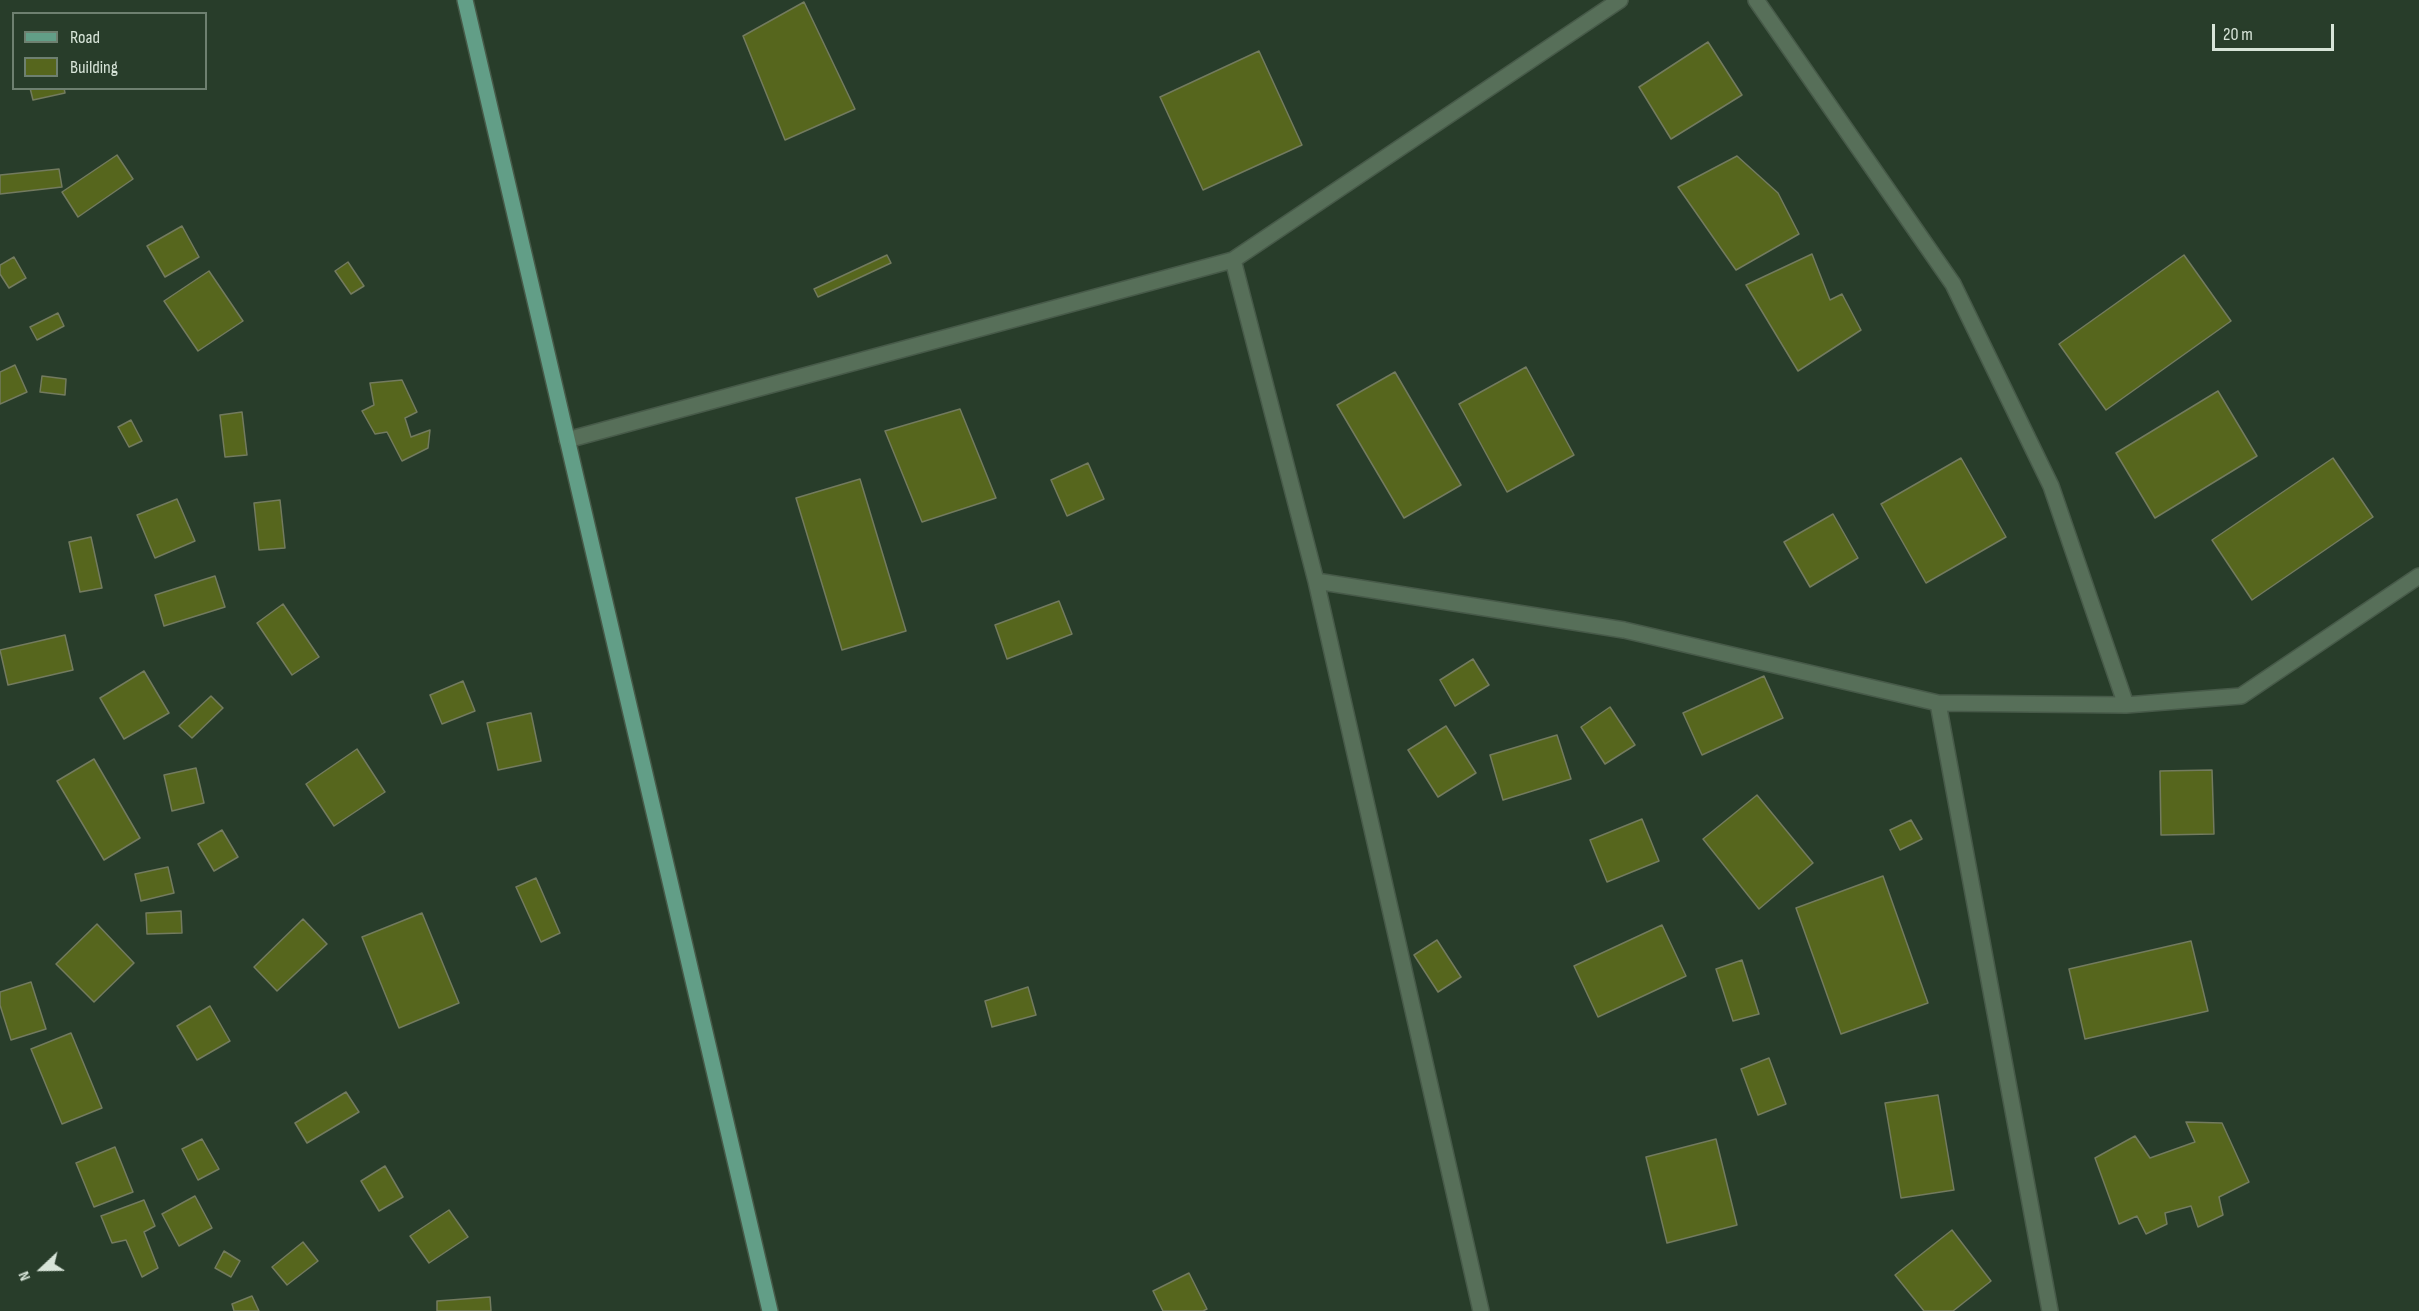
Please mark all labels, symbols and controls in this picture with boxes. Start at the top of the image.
legend [12,12,207,90]
scale bar [2215,12,2336,50]
text: 20 m [2223,24,2253,45]
text: Road [70,27,100,48]
text: Building [70,57,118,78]
north arrow [12,1239,72,1299]
text: N [14,1268,35,1283]

